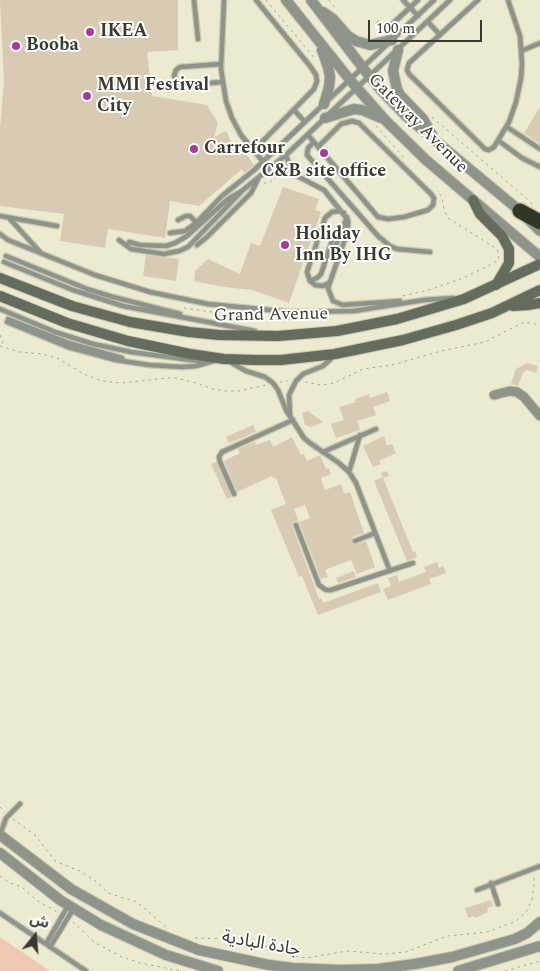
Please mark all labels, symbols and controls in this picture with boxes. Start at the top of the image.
scale bar [370,10,484,42]
text: 100 m [376,17,415,40]
place label: IKEA [100,21,148,43]
marker: IKEA [84,26,96,38]
place label: Booba [26,35,79,57]
marker: Booba [10,40,22,52]
street label: Gateway Avenue [363,70,471,178]
place label: MMI Festival City [97,75,209,118]
marker: MMI Festival City [81,90,93,102]
place label: Carrefour [204,138,285,160]
marker: Carrefour [188,143,200,155]
marker: C&B site office [318,147,330,159]
place label: C&B site office [262,161,386,183]
place label: Holiday Inn By IHG [295,224,391,266]
marker: Holiday Inn By IHG [279,239,291,251]
street label: Grand Avenue [214,304,328,328]
text: ش [27,908,52,934]
north arrow [10,911,60,961]
street label: جادة البادية [220,927,302,963]

